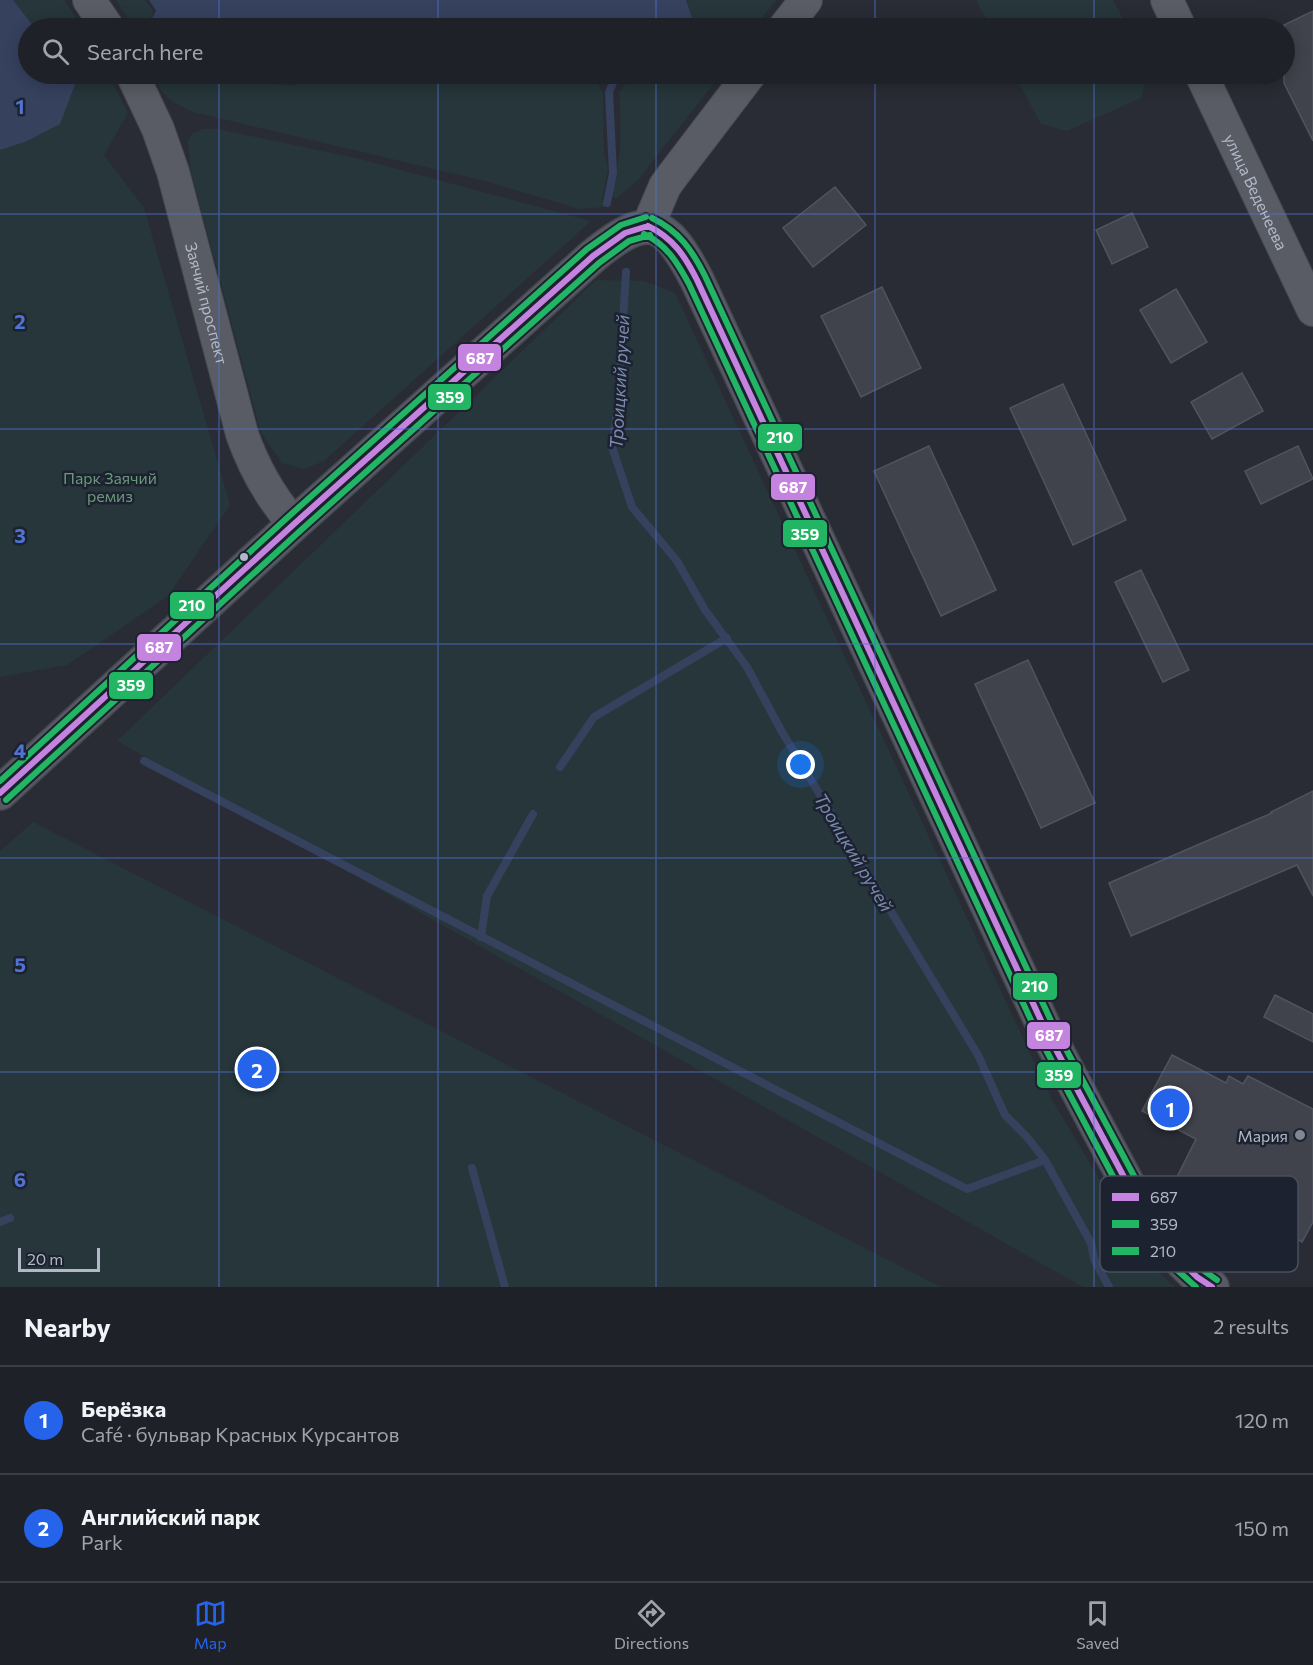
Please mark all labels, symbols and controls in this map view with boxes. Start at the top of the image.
search box [18,18,1295,84]
icon: search [39,35,72,68]
text: Search here [87,38,203,65]
text: 1 [15,94,25,118]
street label: улица Веденеева [1221,130,1292,253]
street label: Заячий проспект [182,240,233,367]
text: 2 [14,309,26,333]
water label: Троицкий ручей [604,314,634,450]
line badge: 687 [457,343,502,372]
text: 687 [466,348,494,367]
line badge: 359 [427,383,472,411]
text: 359 [436,387,464,406]
line badge: 210 [757,423,803,452]
text: 210 [767,427,793,446]
park label: Парк Заячий ремиз [63,468,157,505]
line badge: 687 [770,473,816,501]
text: 687 [779,477,807,496]
line badge: 359 [782,519,828,548]
text: 3 [14,523,26,547]
text: 359 [791,524,819,543]
unlabelled marker [238,551,250,563]
line badge: 210 [169,591,215,620]
text: 210 [179,595,205,614]
line badge: 687 [136,633,182,662]
text: 687 [145,637,173,656]
line badge: 359 [108,671,154,700]
text: 359 [117,675,145,694]
text: 4 [14,738,26,762]
your location [786,750,815,779]
water label: Троицкий ручей [810,789,898,916]
text: 5 [14,952,26,976]
line badge: 210 [1012,972,1058,1001]
text: 210 [1022,976,1048,995]
line badge: 687 [1026,1021,1071,1050]
text: 687 [1035,1025,1063,1044]
pin: 2 [238,1046,276,1092]
line badge: 359 [1036,1061,1082,1089]
text: 359 [1045,1065,1073,1084]
pin: 1 [1150,1086,1190,1130]
place label: Мария [1238,1126,1288,1145]
marker: Мария [1293,1128,1307,1142]
text: 6 [14,1167,26,1191]
legend [1100,1176,1298,1272]
text: 687 [1150,1187,1178,1206]
text: 359 [1150,1214,1178,1233]
text: 210 [1150,1241,1176,1260]
scale bar [18,1245,100,1272]
text: 20 m [27,1249,63,1268]
text: Nearby [24,1311,111,1342]
text: 2 results [1213,1314,1289,1338]
text: Берёзка [81,1395,166,1422]
text: 1 [39,1408,48,1432]
text: 120 m [1235,1408,1289,1432]
text: Café · бульвар Красных Курсантов [81,1422,399,1446]
text: Английский парк [81,1503,260,1530]
text: 2 [38,1516,49,1540]
text: 150 m [1235,1516,1289,1540]
text: Park [81,1530,123,1554]
tab: Map [194,1597,227,1652]
tab: Directions [614,1597,689,1652]
tab: Saved [1076,1597,1119,1652]

